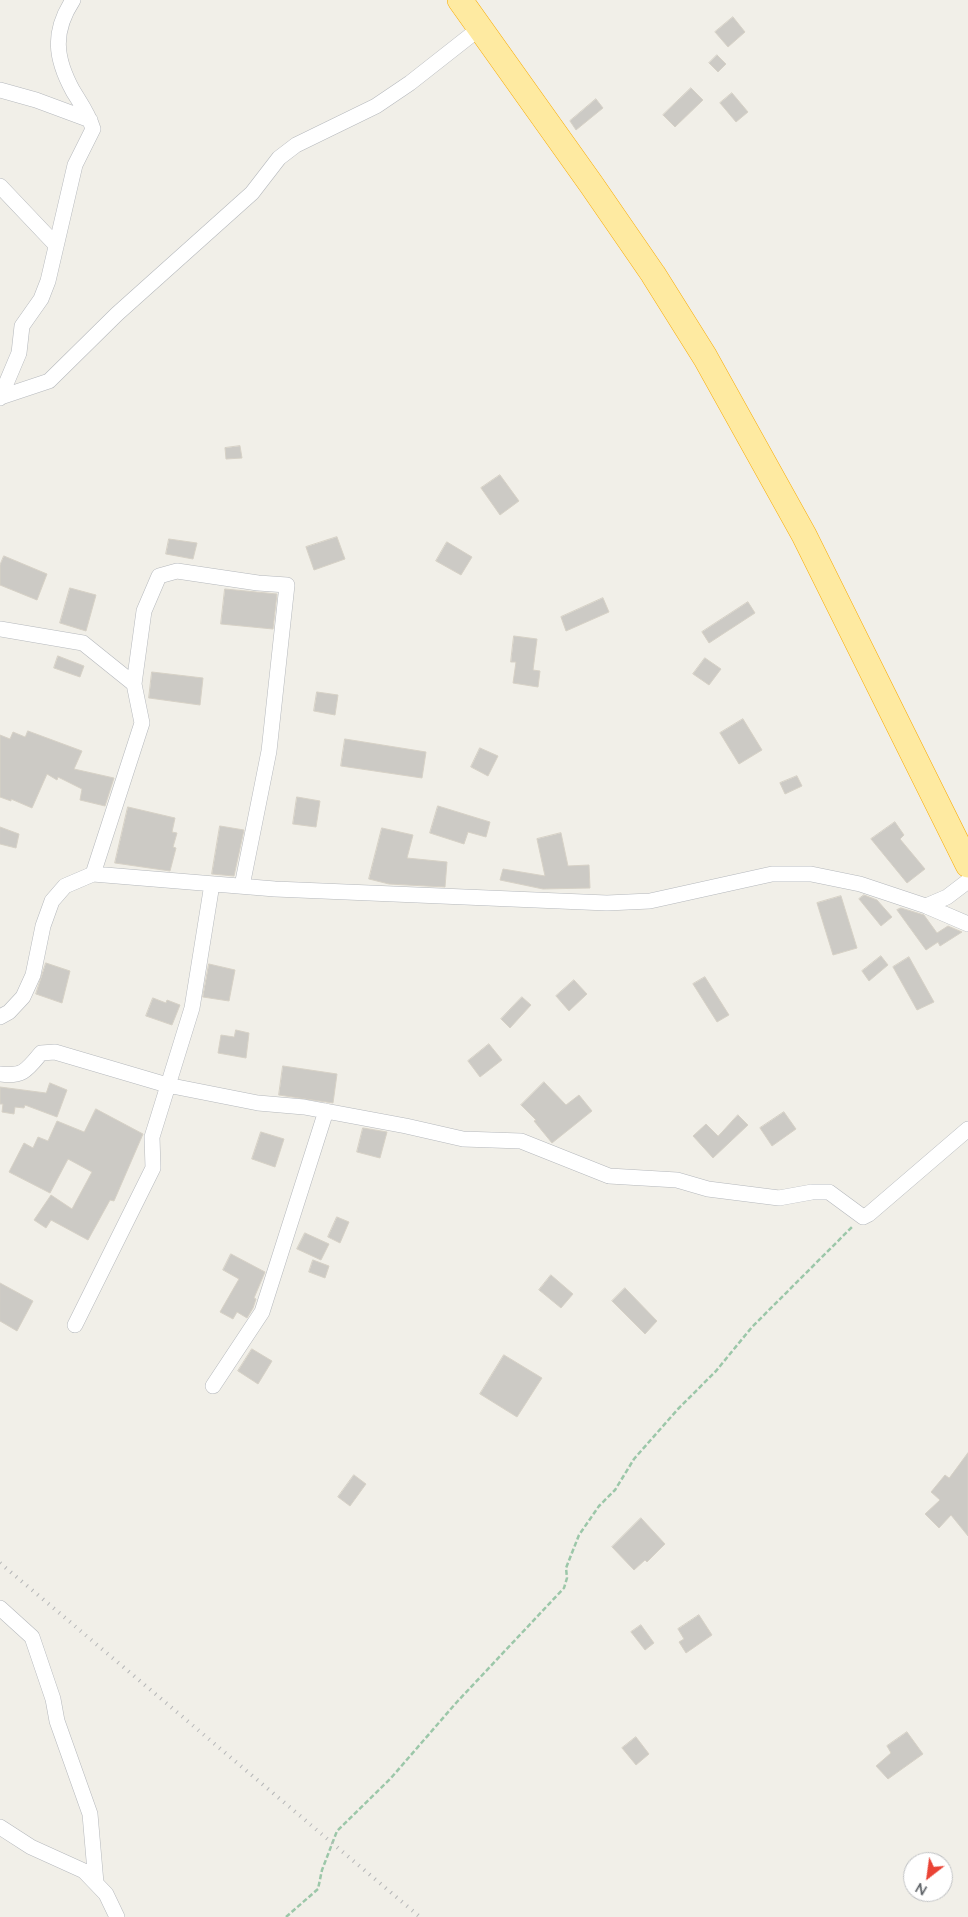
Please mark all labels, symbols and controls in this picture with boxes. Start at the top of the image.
north arrow [903,1852,953,1902]
text: N [912,1880,930,1900]

